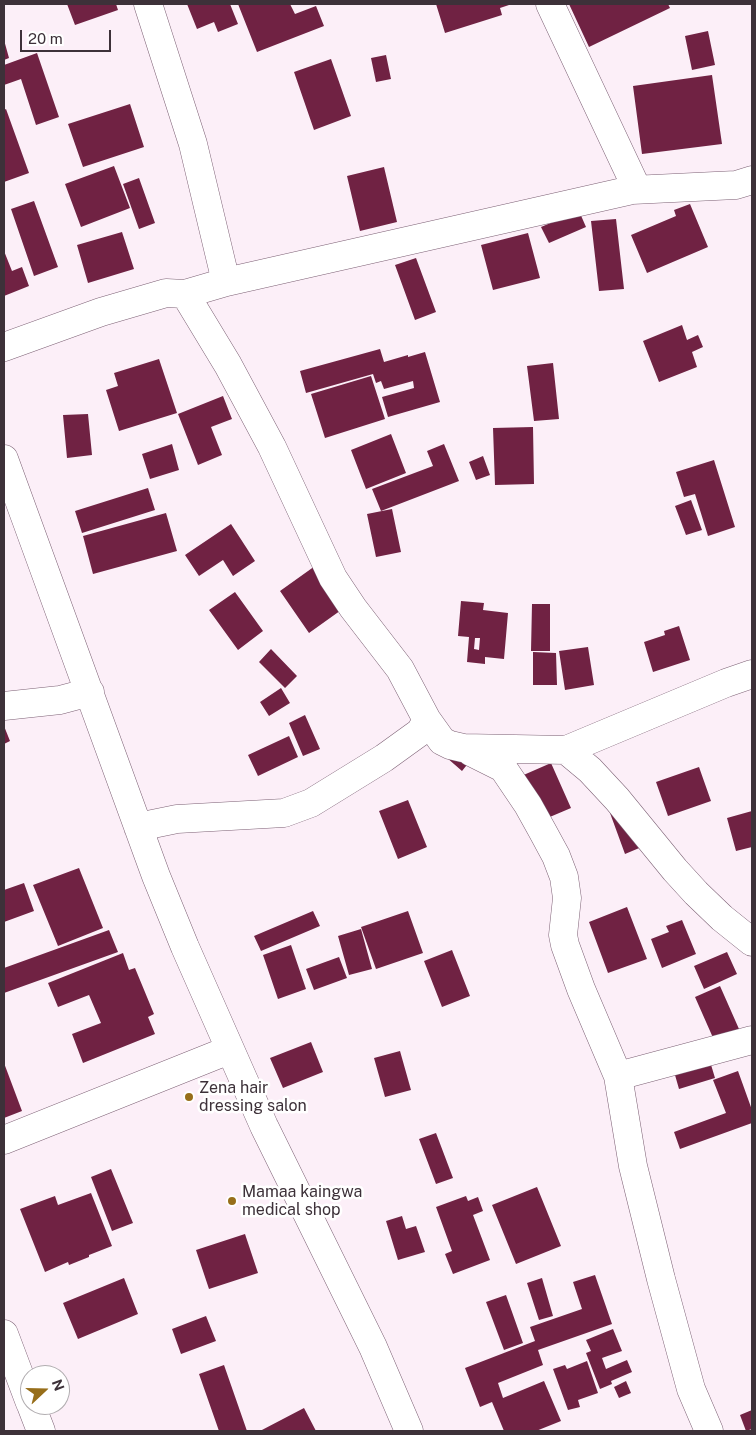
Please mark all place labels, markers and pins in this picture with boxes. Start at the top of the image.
place label: Zena hair dressing salon [199,1078,307,1116]
marker: Zena hair dressing salon [183,1091,195,1103]
place label: Mamaa kaingwa medical shop [242,1182,362,1220]
marker: Mamaa kaingwa medical shop [226,1195,238,1207]

